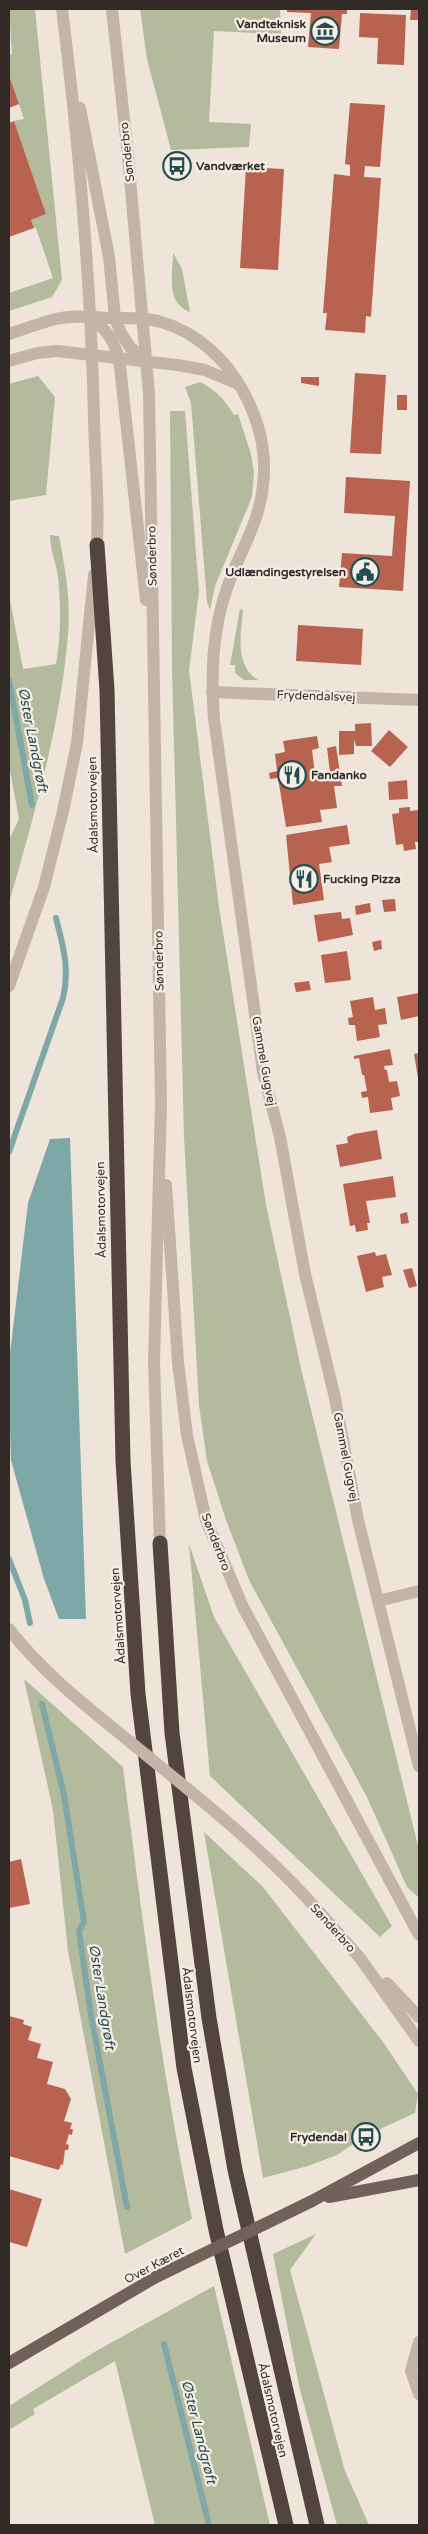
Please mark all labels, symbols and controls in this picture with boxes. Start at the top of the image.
museum icon: Vandteknisk Museum [310,16,340,46]
place label: Vandteknisk Museum [236,17,306,45]
street label: Sønderbro [117,121,137,183]
bus stop icon: Vandværket [162,151,192,181]
place label: Vandværket [196,159,265,173]
street label: Sønderbro [144,526,160,586]
public building icon: Udlændingestyrelsen [350,557,380,587]
place label: Udlændingestyrelsen [225,565,346,580]
water label: Øster Landgrøft [15,686,52,795]
street label: Frydendalsvej [276,688,356,704]
street label: Ådalsmotorvejen [85,757,101,853]
restaurant icon: Fandanko [277,760,307,790]
place label: Fandanko [311,768,367,782]
restaurant icon: Fucking Pizza [289,864,319,894]
place label: Fucking Pizza [323,872,401,887]
street label: Sønderbro [151,931,167,991]
street label: Gammel Gugvej [249,1015,279,1107]
street label: Ådalsmotorvejen [93,1162,109,1258]
street label: Gammel Gugvej [330,1411,362,1503]
street label: Sønderbro [199,1511,233,1573]
street label: Ådalsmotorvejen [108,1567,128,1665]
street label: Sønderbro [308,1901,358,1955]
water label: Øster Landgrøft [85,1943,119,2053]
street label: Ådalsmotorvejen [179,1966,205,2064]
bus stop icon: Frydendal [351,2122,381,2152]
place label: Frydendal [290,2130,347,2145]
street label: Over Kæret [122,2243,186,2287]
street label: Ådalsmotorvejen [255,2361,291,2459]
water label: Øster Landgrøft [178,2378,221,2487]

